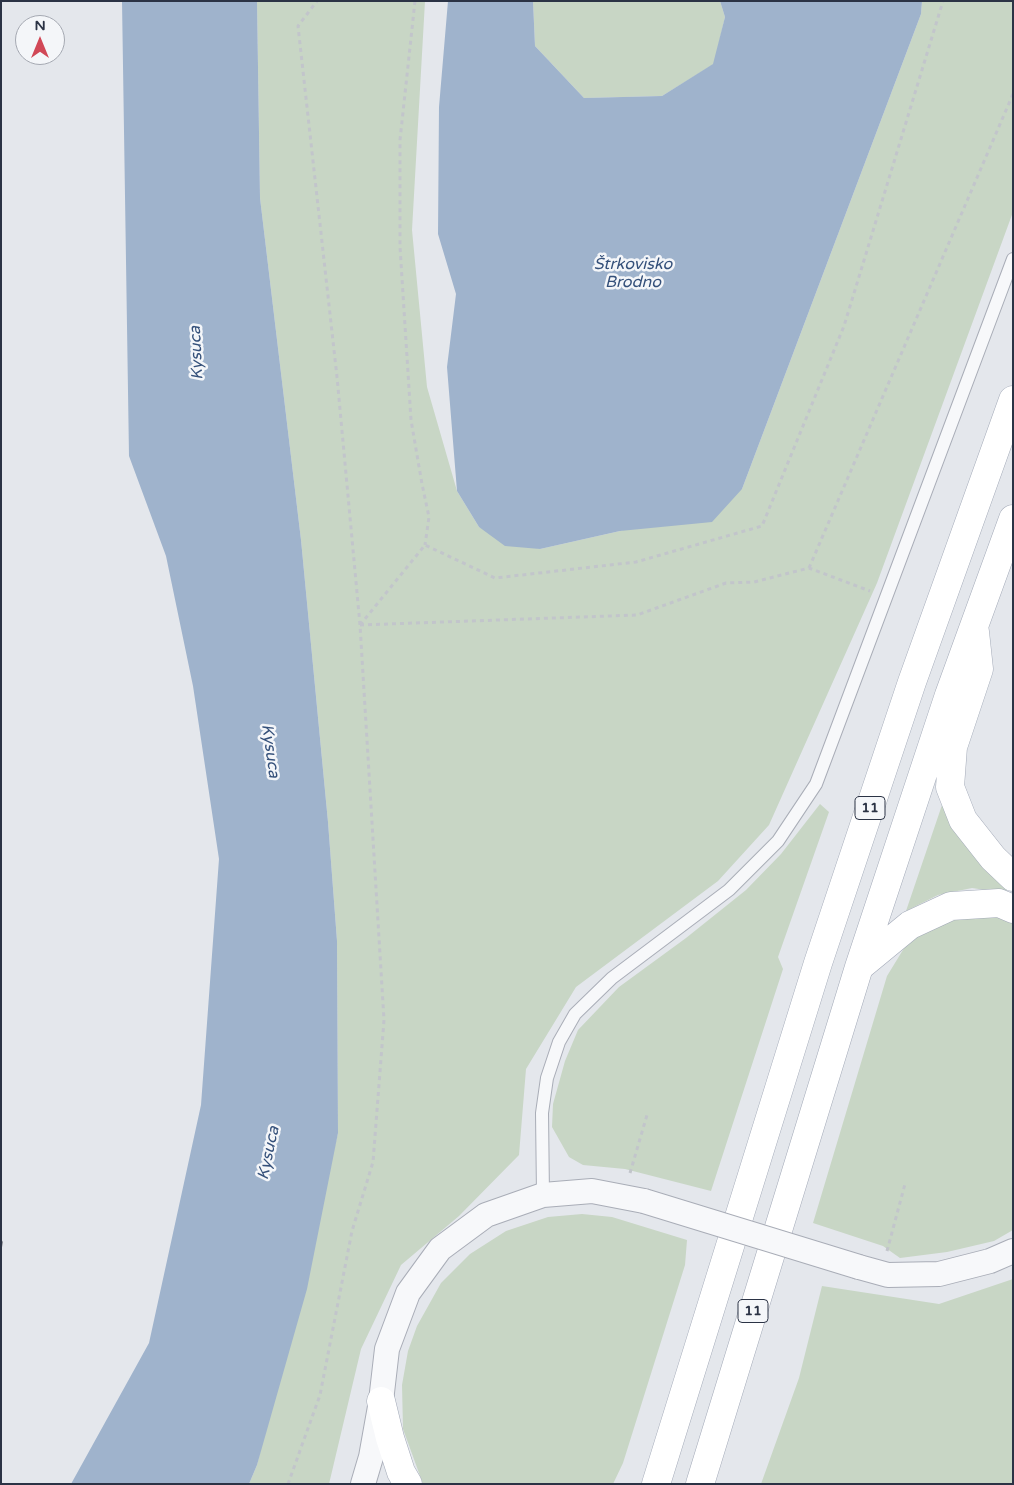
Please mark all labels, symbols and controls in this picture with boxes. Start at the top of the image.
north arrow [15,15,65,65]
text: N [34,17,46,34]
water label: Štrkovisko Brodno [594,255,672,293]
water label: Kysuca [186,325,208,381]
water label: Kysuca [257,723,283,779]
road number: 11 [855,796,885,820]
water label: Kysuca [254,1124,284,1182]
road number: 11 [738,1300,768,1322]

